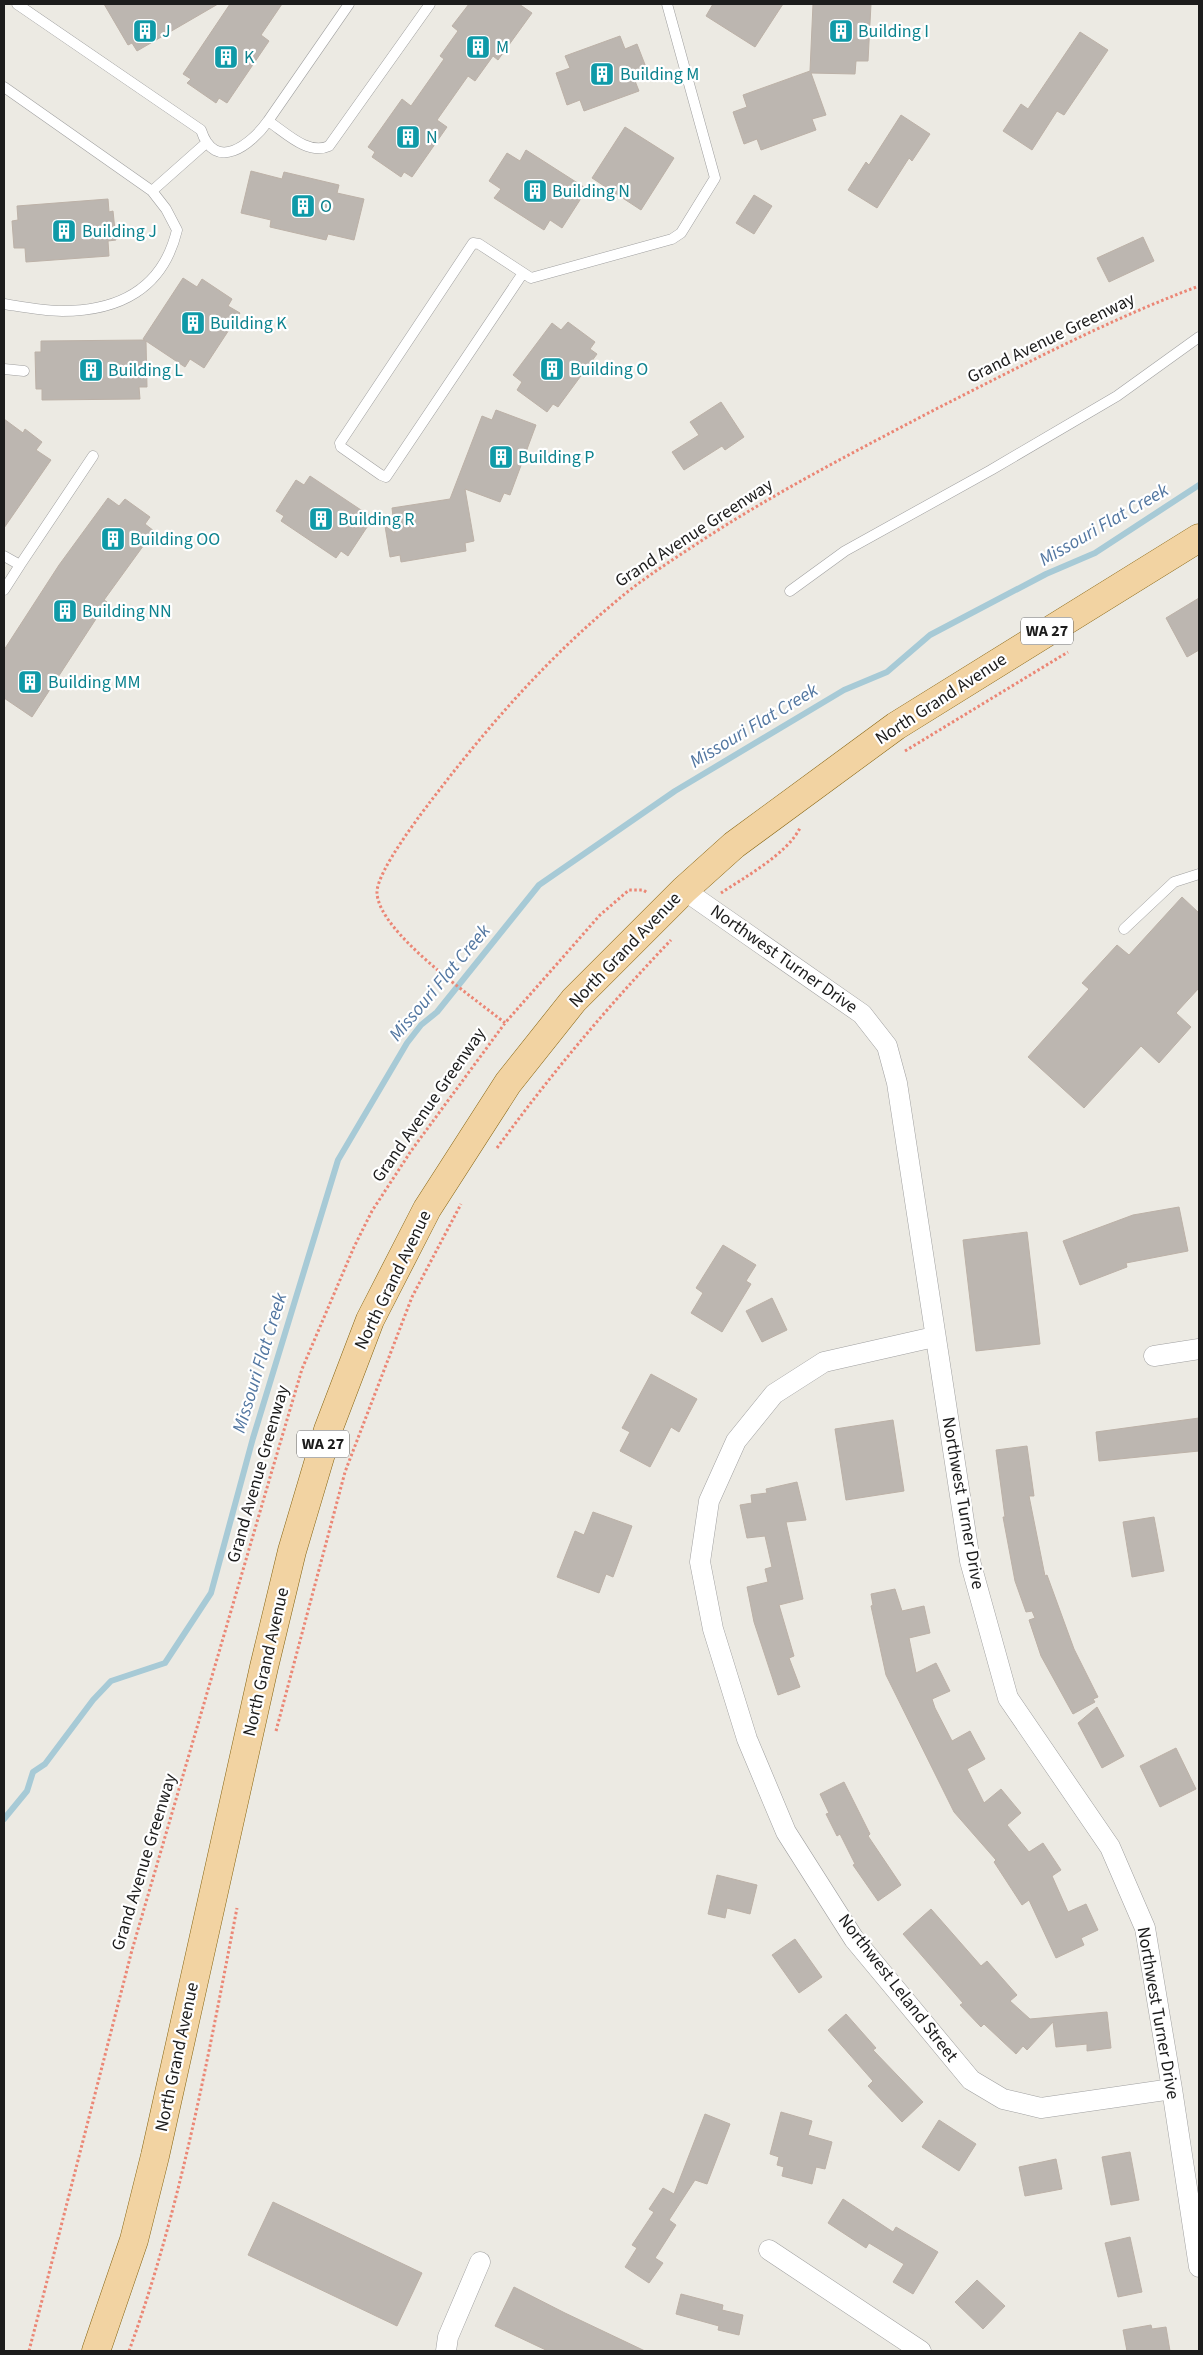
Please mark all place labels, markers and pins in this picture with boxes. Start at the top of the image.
building icon: J [132,18,158,44]
building icon: Building I [828,18,854,44]
place label: J [162,19,171,44]
place label: Building I [858,19,929,44]
building icon: M [465,34,491,60]
place label: M [496,35,509,60]
building icon: K [213,44,239,70]
place label: K [244,45,255,70]
building icon: Building M [589,61,615,87]
place label: Building M [620,62,699,87]
building icon: N [395,124,421,150]
place label: N [426,125,438,150]
building icon: Building N [522,178,548,204]
place label: Building N [552,179,630,204]
building icon: O [290,193,316,219]
place label: O [320,194,332,219]
building icon: Building J [51,218,77,244]
place label: Building J [82,219,157,244]
building icon: Building K [180,310,206,336]
place label: Building K [210,311,287,336]
building icon: Building O [539,356,565,382]
building icon: Building L [78,357,104,383]
place label: Building O [570,357,648,382]
place label: Building L [108,358,183,383]
building icon: Building P [488,444,514,470]
place label: Building P [518,445,595,470]
building icon: Building R [308,506,334,532]
place label: Building R [338,507,415,532]
building icon: Building OO [100,526,126,552]
place label: Building OO [130,527,220,552]
building icon: Building NN [52,598,78,624]
place label: Building NN [82,599,172,624]
building icon: Building MM [17,669,43,695]
place label: Building MM [48,670,141,695]

